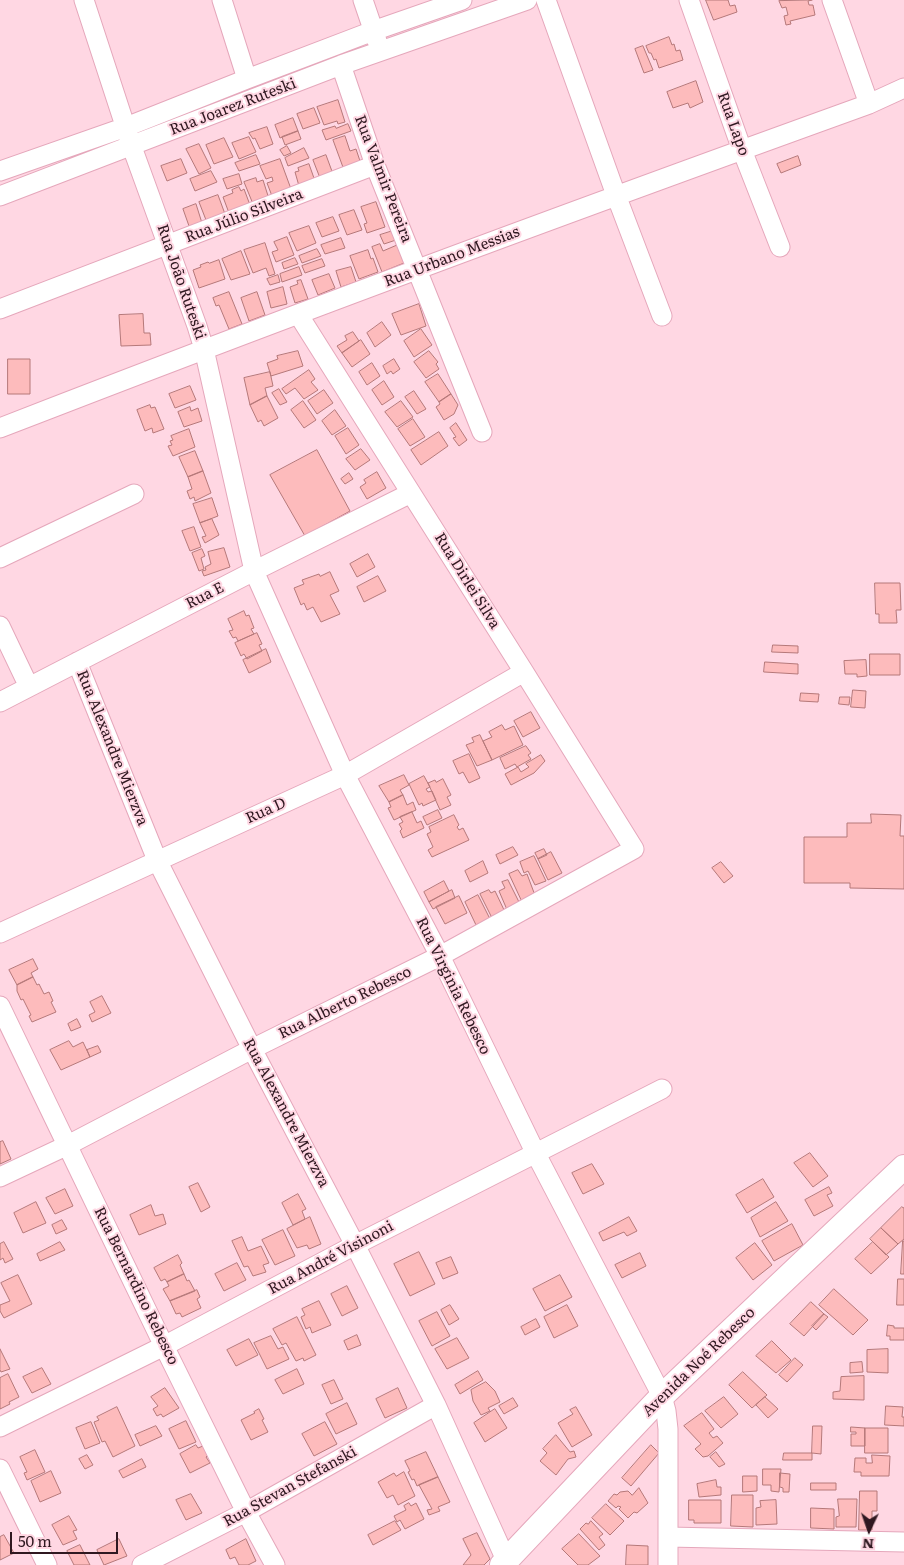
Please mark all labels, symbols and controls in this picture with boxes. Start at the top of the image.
street label: Rua Joarez Ruteski [167,75,299,139]
street label: Rua Lapo [713,90,753,158]
street label: Rua Valmir Pereira [350,113,416,245]
street label: Rua Júlio Silveira [182,185,306,247]
street label: Rua João Ruteski [153,222,209,342]
street label: Rua Urbano Messias [382,223,522,291]
street label: Rua Dirlei Silva [430,530,504,632]
street label: Rua E [183,579,227,613]
street label: Rua Alexandre Mierzva [73,668,151,828]
street label: Rua D [243,794,289,828]
street label: Rua Virginia Rebesco [412,914,494,1058]
street label: Rua Alberto Rebesco [276,963,414,1043]
street label: Rua Alexandre Mierzva [239,1035,333,1191]
street label: Rua Bernardino Rebesco [90,1204,182,1368]
street label: Rua André Visinoni [265,1217,397,1299]
street label: Avenida Noé Rebesco [639,1304,759,1420]
street label: Rua Stevan Stefanski [220,1443,360,1531]
north arrow [844,1505,894,1555]
scale bar [12,1522,120,1554]
text: 50 m [18,1529,52,1552]
text: N [862,1535,875,1555]

